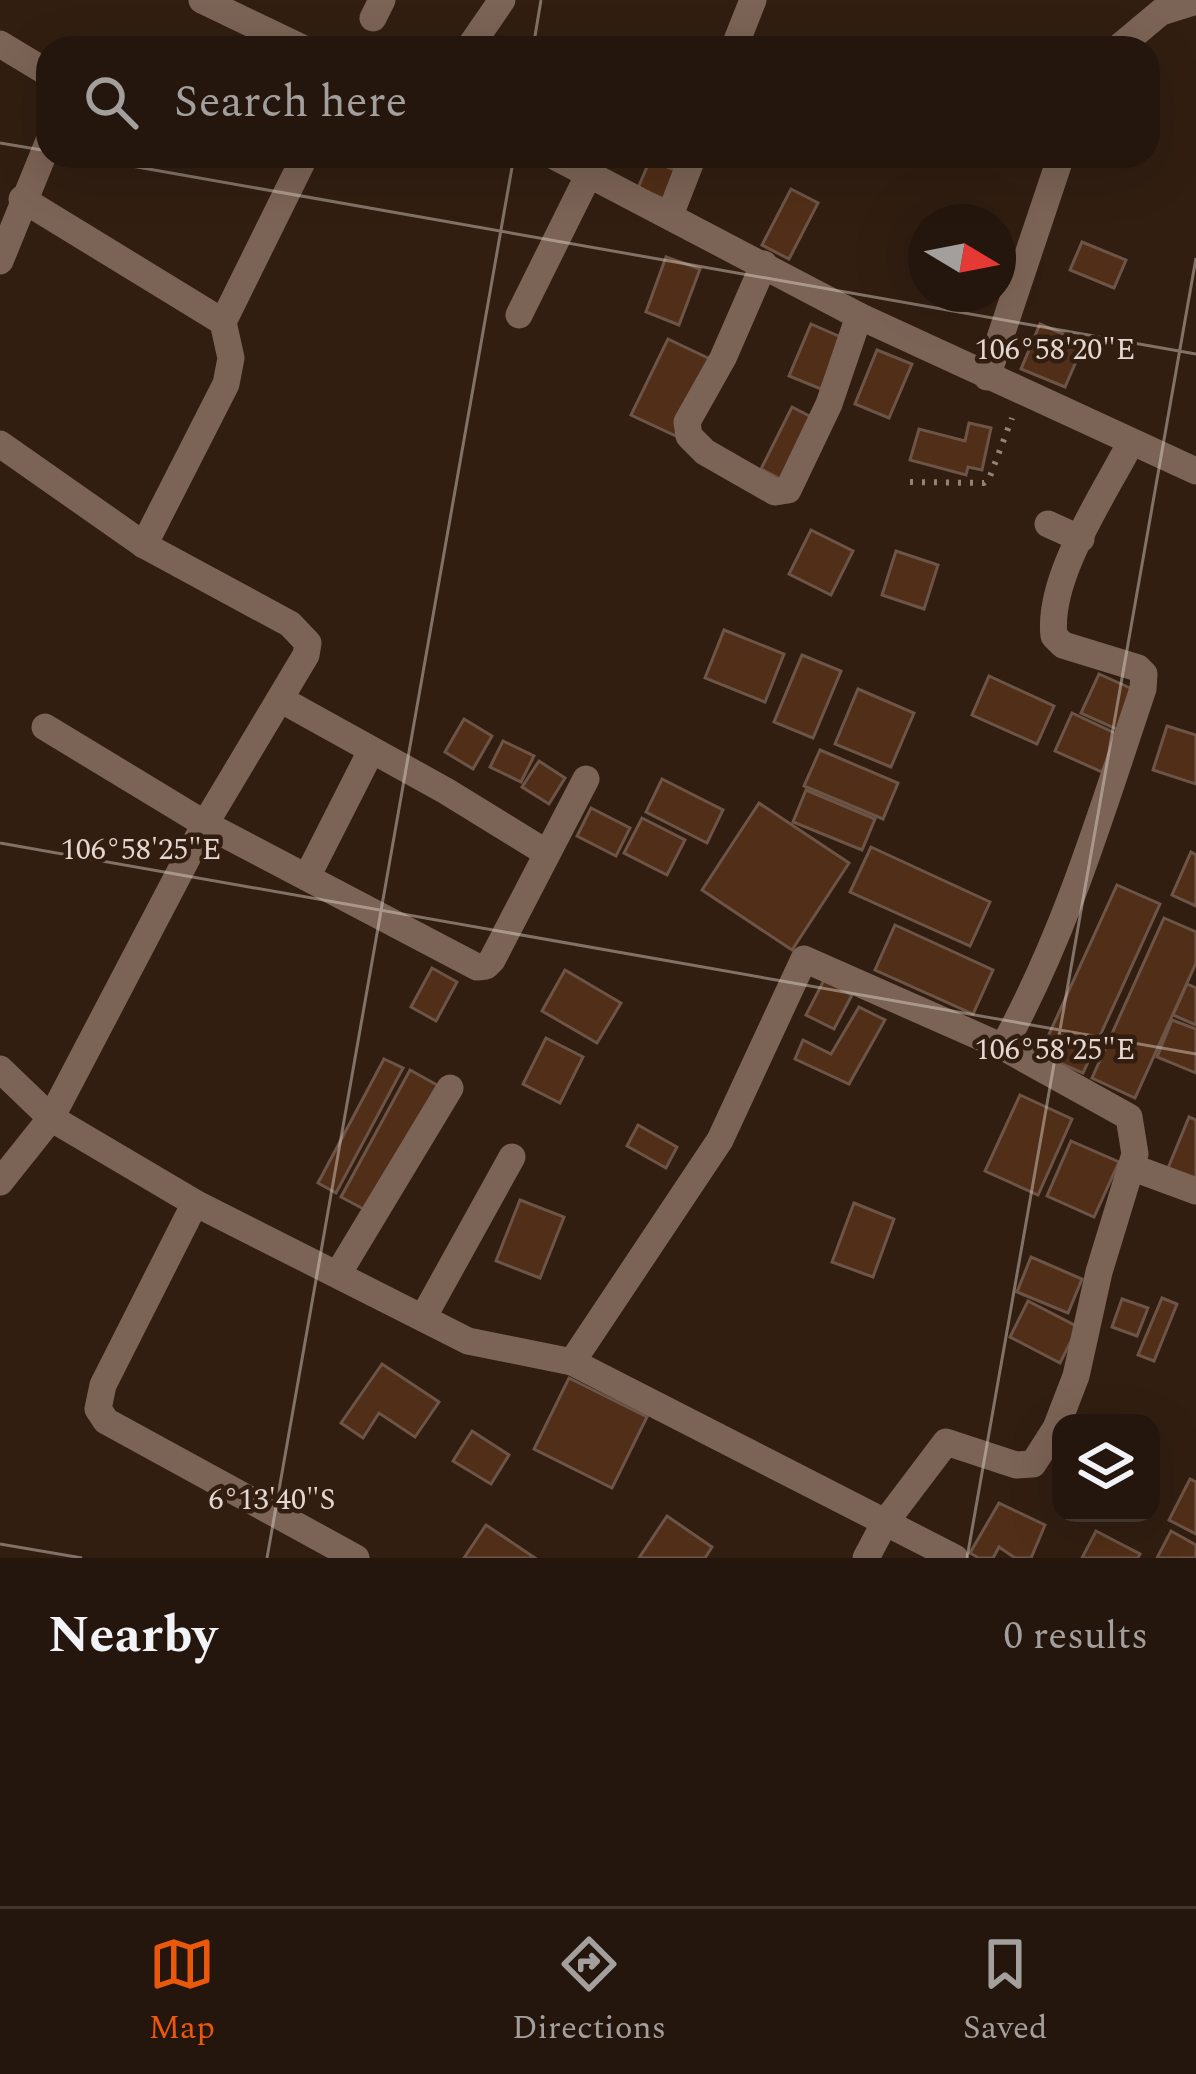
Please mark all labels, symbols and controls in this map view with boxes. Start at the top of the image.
search box [36,36,1160,168]
text: Search here [174,68,407,137]
icon: search [78,69,144,135]
north arrow [908,204,1016,312]
text: 106°58'20"E [975,327,1135,373]
text: 106°58'25"E [61,827,221,873]
text: 106°58'25"E [975,1027,1135,1073]
map controls [1052,1414,1160,1522]
button: layers [1052,1414,1160,1522]
text: 6°13'40"S [209,1477,335,1523]
text: Nearby [48,1597,217,1675]
text: 0 results [1004,1607,1148,1666]
tab: Map [148,1931,215,2053]
tab: Directions [512,1931,666,2053]
tab: Saved [963,1931,1048,2053]

